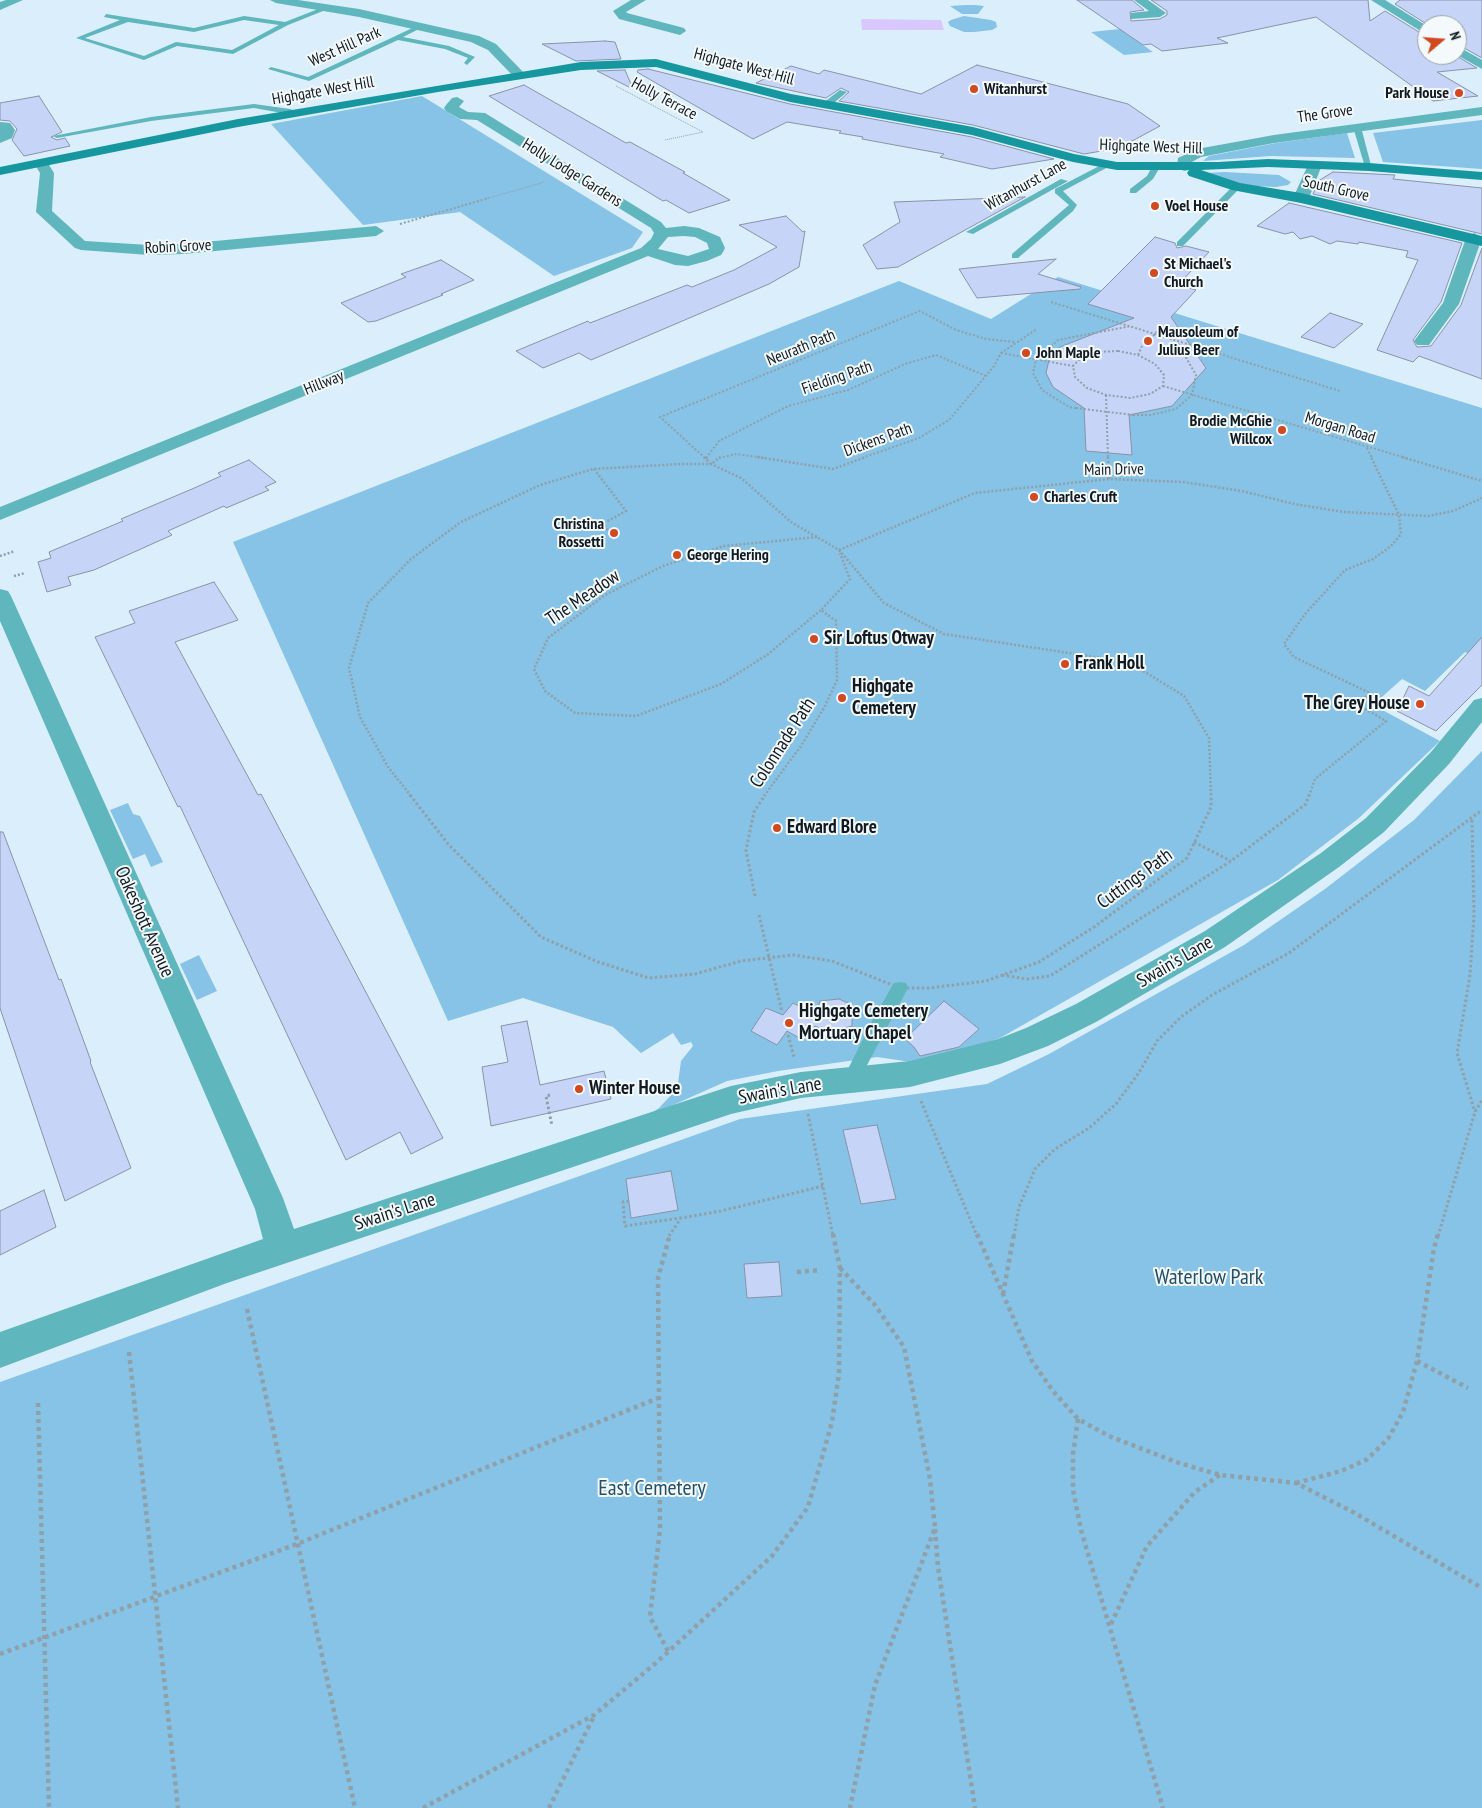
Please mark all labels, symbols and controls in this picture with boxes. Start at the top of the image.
north arrow [1417,15,1467,65]
street label: West Hill Park [306,23,384,71]
text: N [1446,29,1465,42]
street label: Highgate West Hill [692,44,796,90]
street label: Highgate West Hill [271,73,375,109]
street label: Holly Terrace [628,74,700,124]
place label: Witanhurst [984,79,1047,99]
marker: Witanhurst [968,83,980,95]
place label: Park House [1385,83,1449,103]
marker: Park House [1453,87,1465,99]
street label: The Grove [1296,101,1354,127]
street label: Holly Lodge Gardens [519,135,625,211]
street label: Highgate West Hill [1099,136,1203,158]
street label: Witanhurst Lane [982,155,1070,215]
street label: South Grove [1301,172,1371,206]
place label: Voel House [1165,196,1228,216]
marker: Voel House [1149,200,1161,212]
street label: Robin Grove [144,236,212,258]
place label: St Michael's Church [1164,254,1231,292]
marker: St Michael's Church [1148,267,1160,279]
place label: Mausoleum of Julius Beer [1158,322,1238,360]
street label: Neurath Path [764,326,838,370]
marker: Mausoleum of Julius Beer [1142,335,1154,347]
place label: John Maple [1036,343,1101,363]
marker: John Maple [1020,347,1032,359]
street label: Fielding Path [799,357,875,399]
street label: Hillway [301,366,347,400]
street label: Morgan Road [1303,408,1377,448]
place label: Brodie McGhie Willcox [1190,411,1272,449]
street label: Dickens Path [842,419,914,461]
marker: Brodie McGhie Willcox [1276,424,1288,436]
street label: Main Drive [1084,460,1144,480]
place label: Charles Cruft [1044,487,1117,507]
marker: Charles Cruft [1028,491,1040,503]
place label: Christina Rossetti [554,514,604,552]
marker: Christina Rossetti [608,527,620,539]
place label: George Hering [687,545,769,565]
marker: George Hering [671,549,683,561]
street label: The Meadow [542,565,624,631]
place label: Sir Loftus Otway [824,628,934,650]
marker: Sir Loftus Otway [808,633,820,645]
place label: Frank Holl [1075,653,1144,675]
marker: Frank Holl [1059,658,1071,670]
place label: Highgate Cemetery [852,676,916,720]
marker: Highgate Cemetery [836,692,848,704]
place label: The Grey House [1304,693,1410,715]
street label: Colonnade Path [745,694,821,792]
marker: The Grey House [1414,698,1426,710]
place label: Edward Blore [787,817,877,839]
marker: Edward Blore [771,822,783,834]
street label: Cuttings Path [1093,844,1177,914]
street label: Oakeshott Avenue [109,863,179,981]
street label: Swain's Lane [1133,931,1217,993]
place label: Highgate Cemetery Mortuary Chapel [799,1001,928,1045]
marker: Highgate Cemetery Mortuary Chapel [783,1017,795,1029]
street label: Swain's Lane [737,1073,823,1109]
place label: Winter House [589,1078,680,1100]
marker: Winter House [573,1083,585,1095]
street label: Swain's Lane [352,1188,438,1236]
park label: Waterlow Park [1155,1265,1263,1291]
park label: East Cemetery [598,1476,706,1502]

